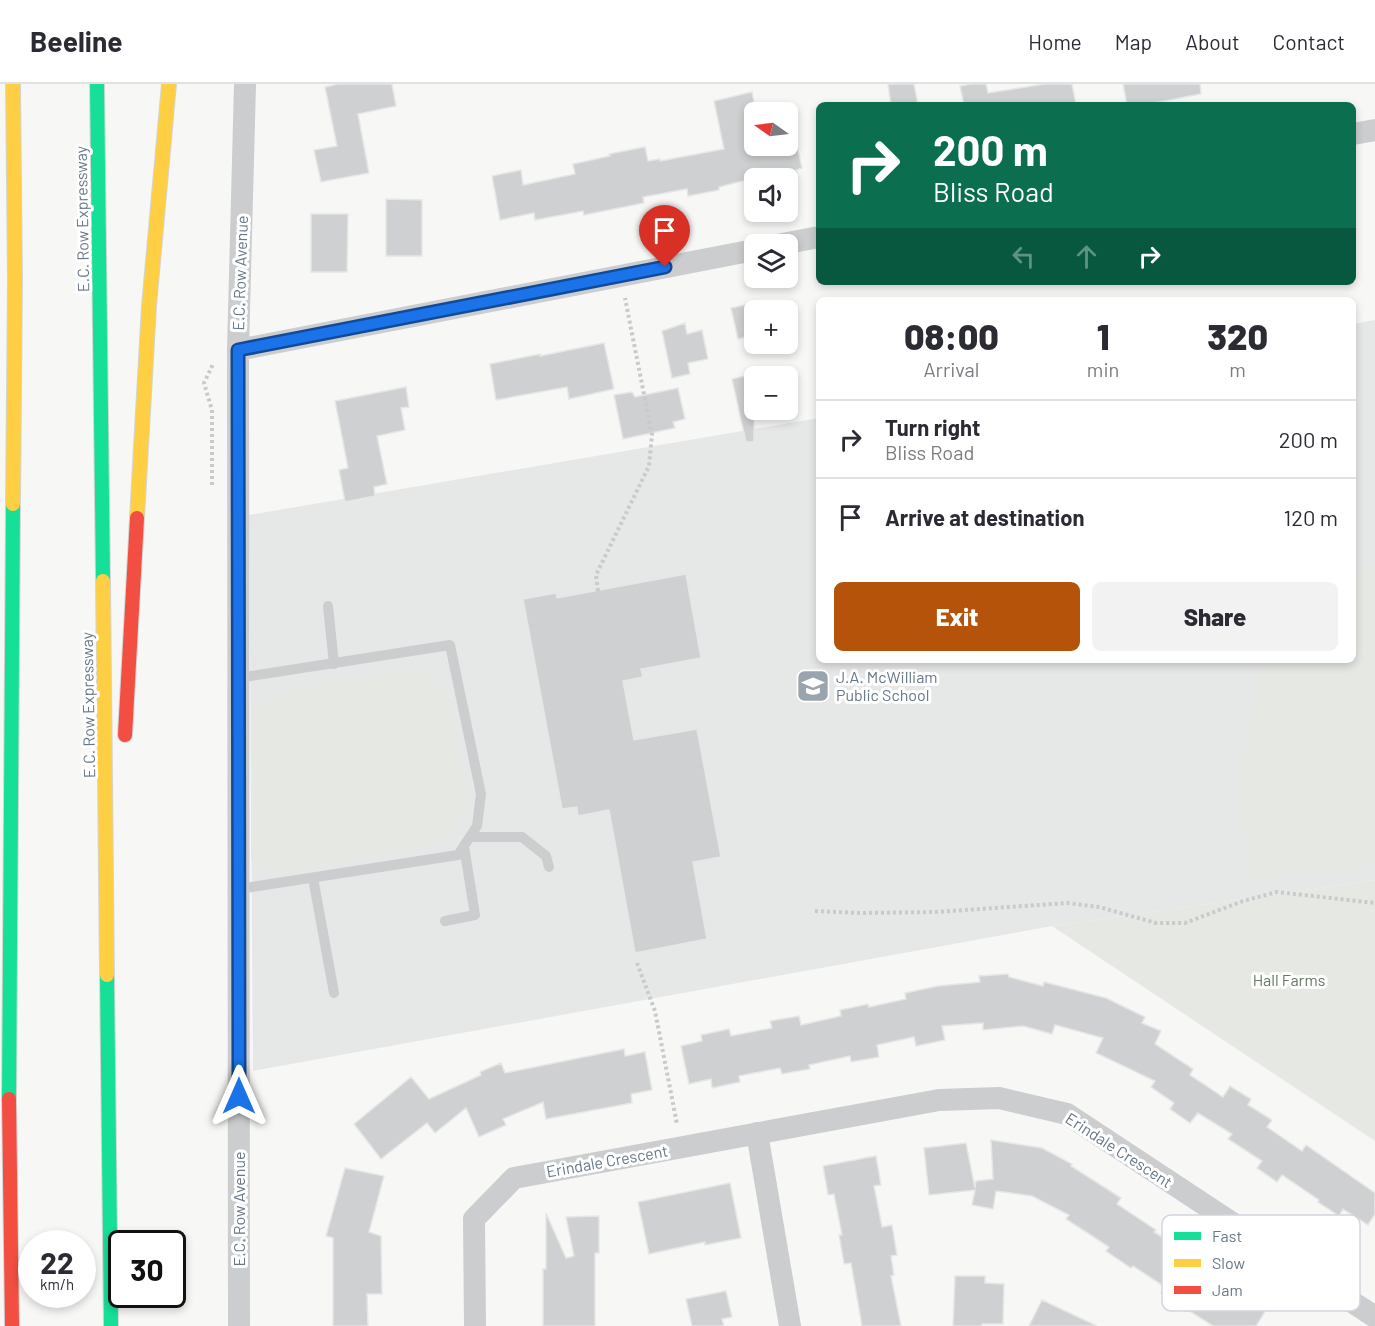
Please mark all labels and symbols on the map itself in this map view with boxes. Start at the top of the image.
north arrow [744,102,798,156]
street label: E.C. Row Expressway [71,145,92,292]
pin [639,205,690,267]
street label: E.C. Row Avenue [228,215,251,331]
street label: E.C. Row Expressway [77,631,98,778]
place label: J.A. McWilliam Public School [836,667,938,704]
school or university icon: J.A. McWilliam Public School [795,668,831,704]
park label: Hall Farms [1253,970,1325,989]
position arrow [207,1064,271,1128]
street label: Erindale Crescent [1062,1108,1176,1191]
street label: Erindale Crescent [545,1140,669,1181]
street label: E.C. Row Avenue [229,1151,248,1267]
legend [1162,1215,1360,1311]
text: Fast [1212,1226,1242,1245]
speed limit sign: 30 [108,1230,186,1308]
text: Slow [1212,1253,1245,1272]
text: Jam [1212,1280,1243,1299]

